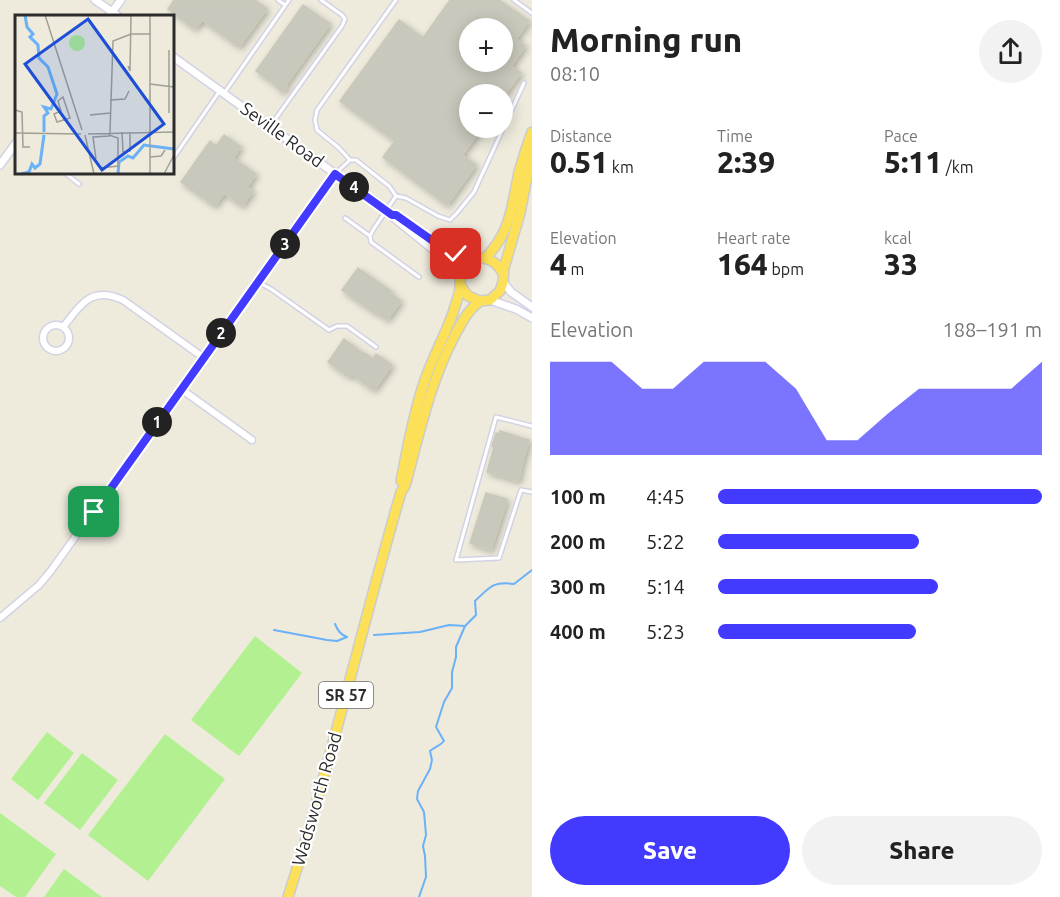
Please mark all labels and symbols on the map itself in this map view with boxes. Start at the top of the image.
inset map [15,15,174,174]
street label: Seville Road [237,97,328,171]
pin: 4 [339,172,369,202]
pin [430,228,481,279]
pin: 3 [270,229,300,259]
pin: 2 [206,318,236,348]
pin: 1 [142,407,172,437]
pin [68,486,119,537]
road number: SR 57 [319,682,373,708]
street label: Wadsworth Road [287,730,345,868]

